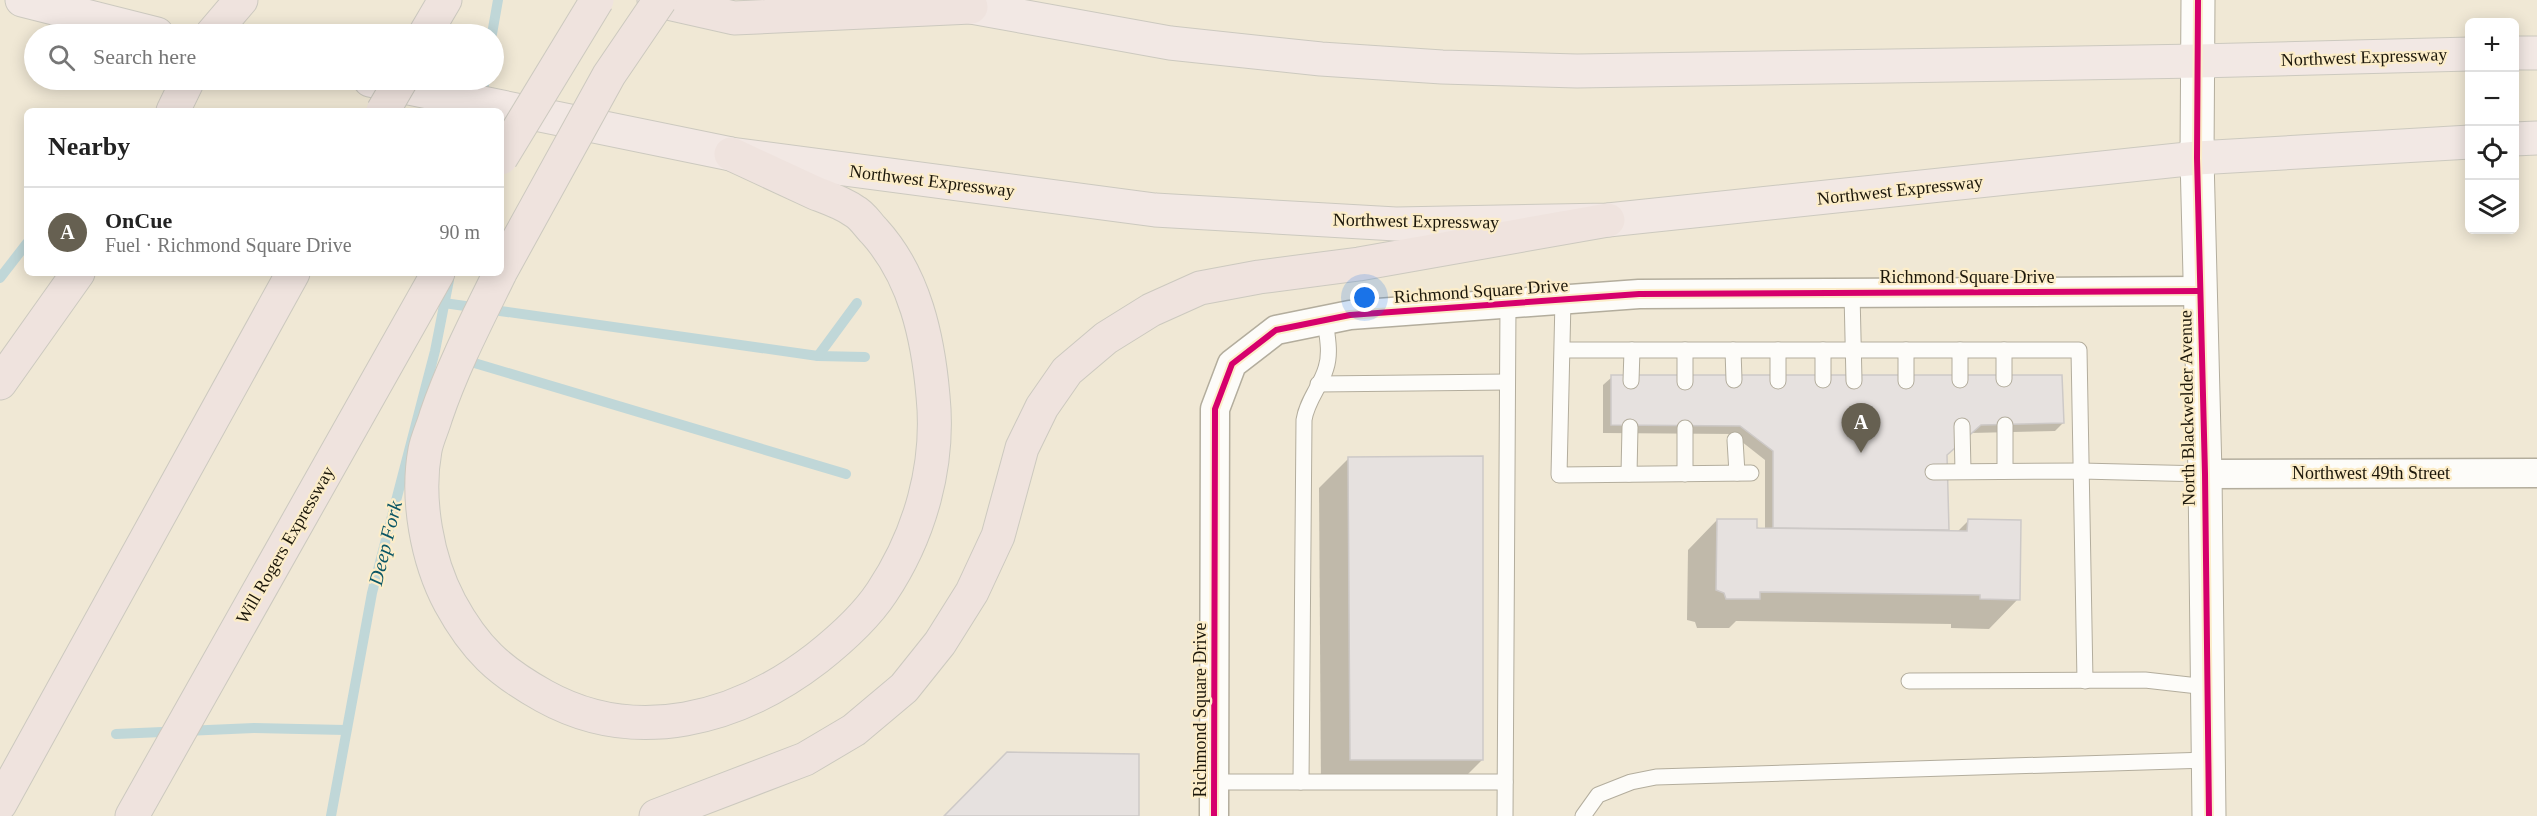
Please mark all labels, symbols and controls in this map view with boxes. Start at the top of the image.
map controls [2465,18,2519,234]
button: + [2465,18,2519,72]
search box [24,24,504,90]
icon: search [45,41,78,74]
text: Search here [93,44,196,69]
street label: Northwest Expressway [2280,44,2448,70]
button: − [2465,72,2519,126]
button: locate [2465,126,2519,180]
text: Nearby [48,132,130,161]
street label: Northwest Expressway [848,161,1016,201]
street label: Northwest Expressway [1816,171,1984,209]
button: layers [2465,180,2519,234]
text: OnCue [105,208,172,233]
street label: Northwest Expressway [1333,210,1499,232]
text: A [60,221,75,243]
text: 90 m [439,221,480,243]
text: Fuel · Richmond Square Drive [105,234,352,256]
street label: Richmond Square Drive [1880,267,2054,287]
street label: Richmond Square Drive [1393,275,1569,307]
your location [1350,283,1379,312]
street label: North Blackwelder Avenue [2175,310,2199,506]
pin: A [1842,404,1880,453]
street label: Will Rogers Expressway [232,463,338,627]
street label: Northwest 49th Street [2292,463,2450,483]
water label: Deep Fork [364,497,407,589]
street label: Richmond Square Drive [1190,623,1210,797]

